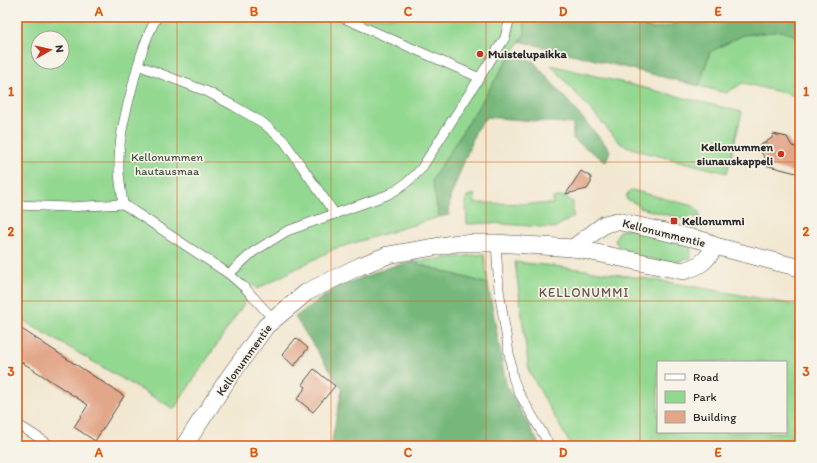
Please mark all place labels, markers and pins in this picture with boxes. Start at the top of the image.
place label: Muistelupaikka [488,47,567,62]
marker: Muistelupaikka [475,49,485,59]
place label: Kellonummen siunauskappeli [697,140,773,169]
marker: Kellonummen siunauskappeli [776,149,786,159]
place label: Kellonummi [682,214,745,228]
marker: Kellonummi [669,216,679,226]

